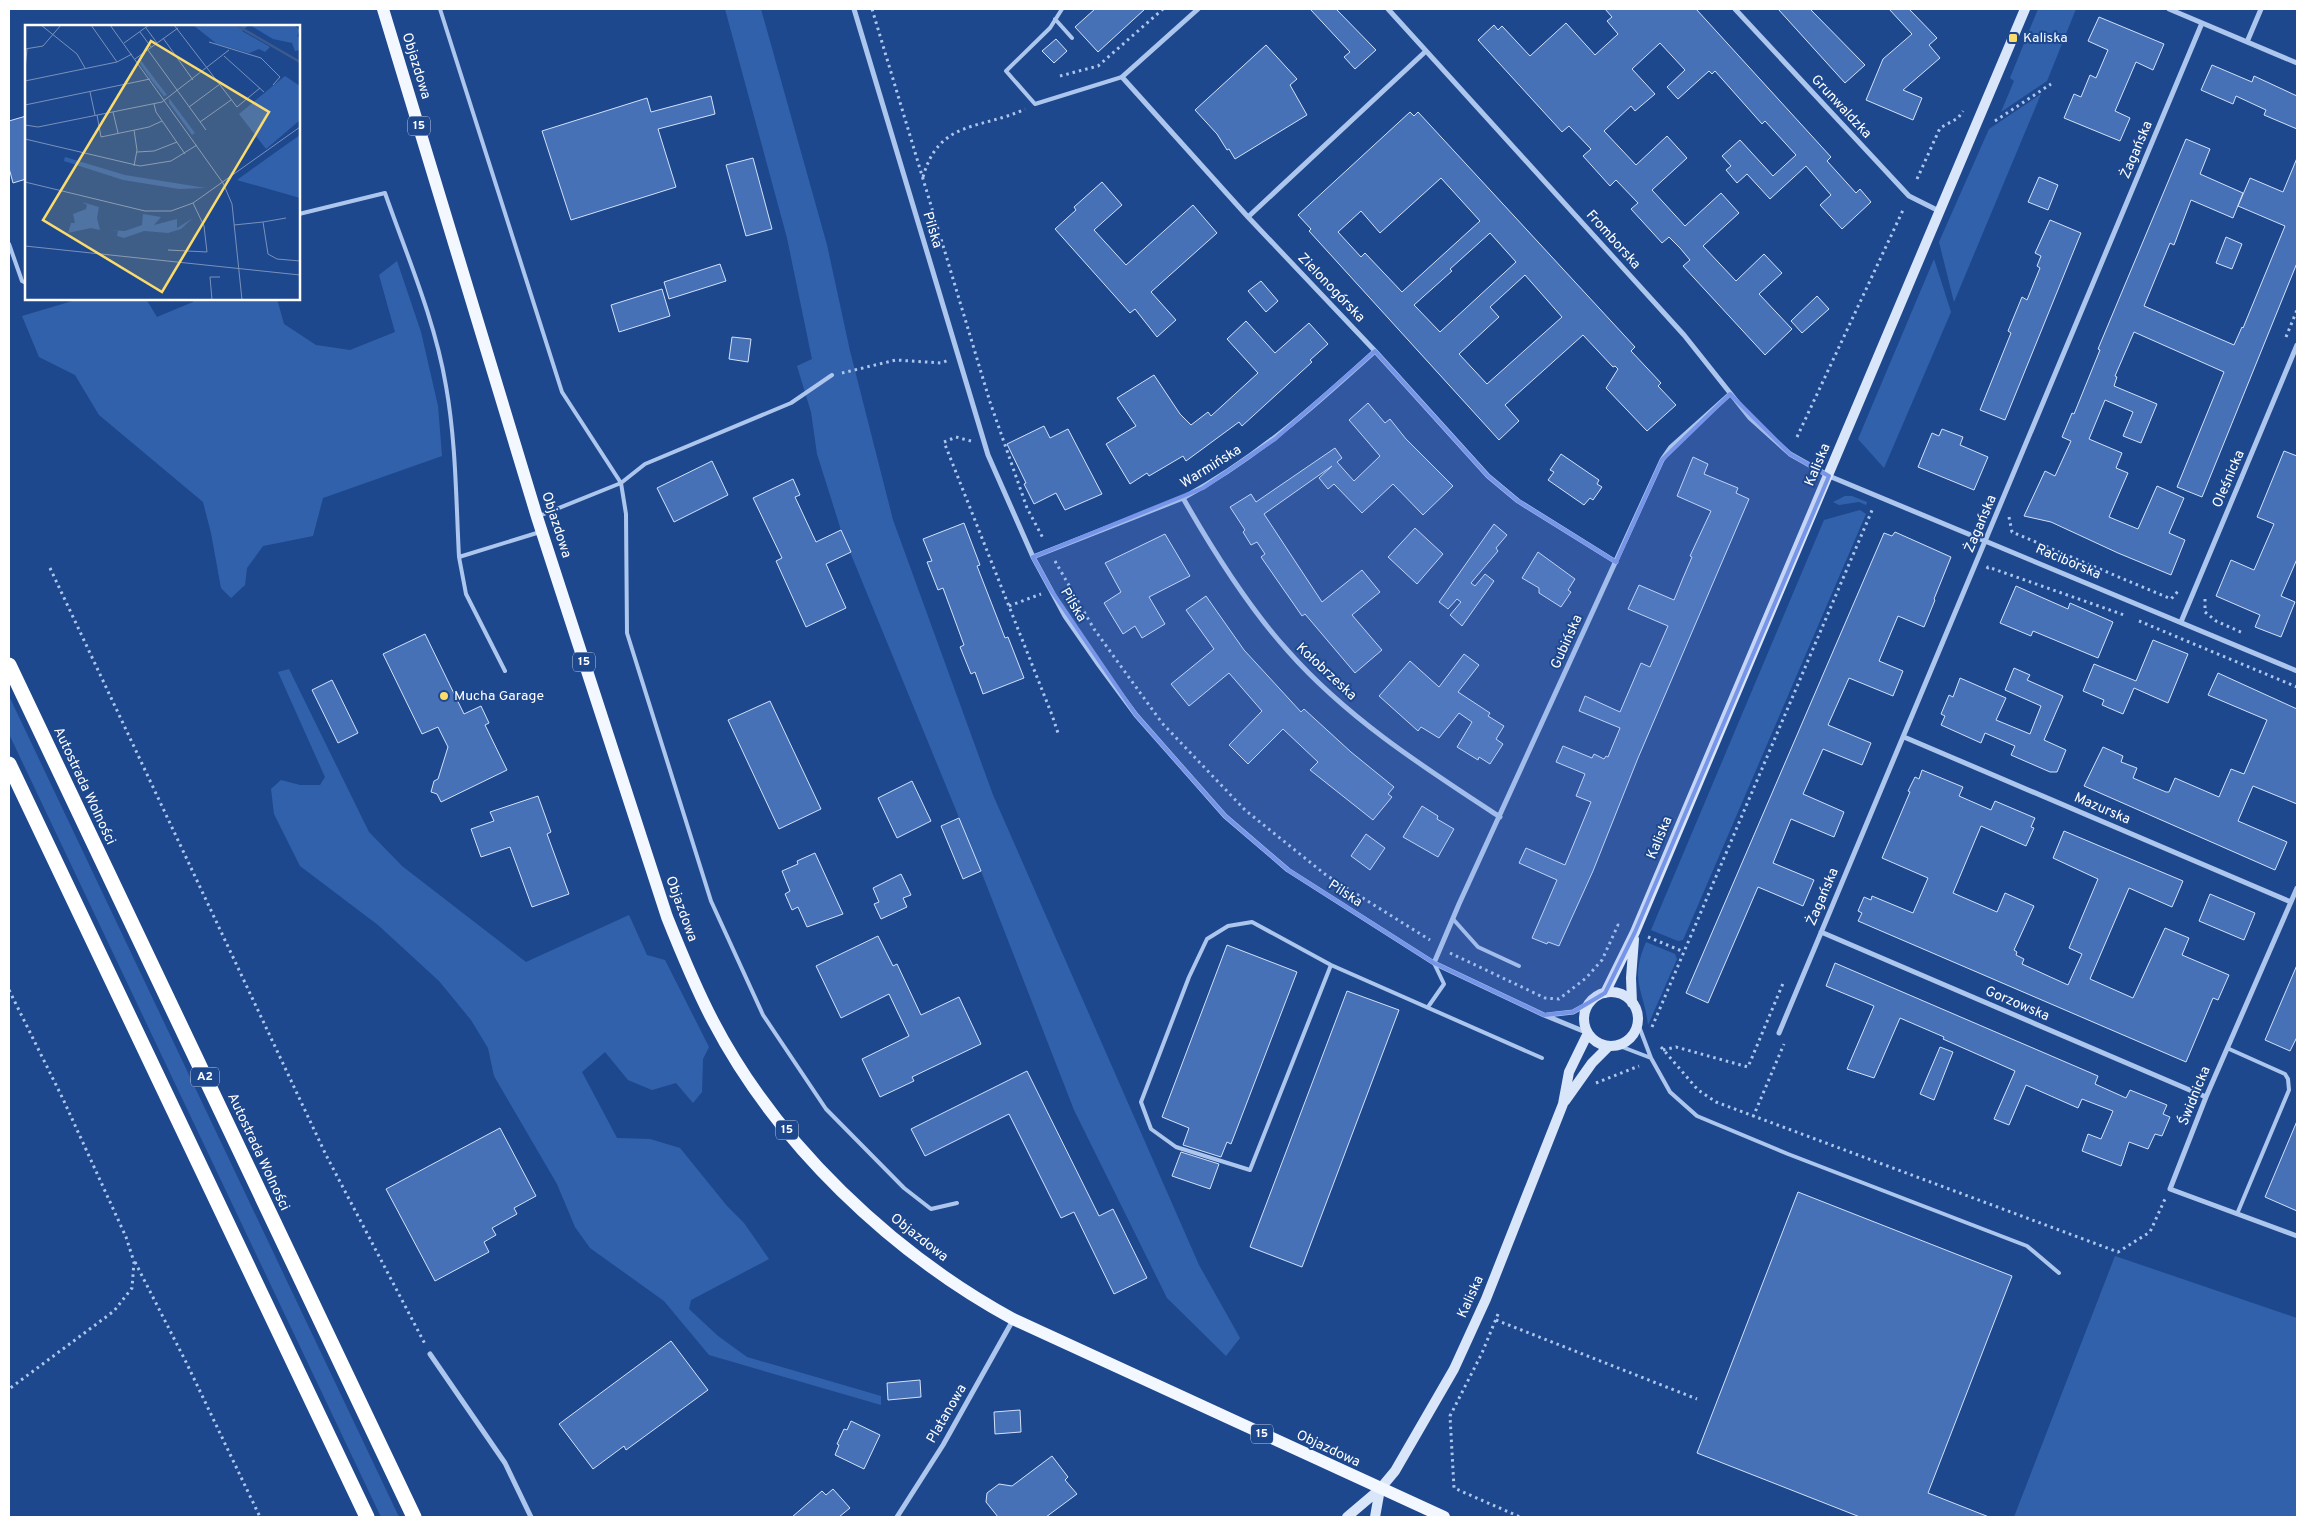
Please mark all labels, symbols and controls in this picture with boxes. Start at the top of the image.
inset map [25,25,300,300]
place label: Kaliska [2023,30,2068,47]
street label: Objazdowa [398,31,434,101]
marker: Kaliska [2007,32,2019,44]
street label: Grunwaldzka [1807,72,1875,142]
road number: 15 [408,116,430,136]
street label: Żagańska [2116,118,2157,181]
street label: Fromborska [1582,207,1644,273]
street label: Pilska [918,210,946,250]
street label: Zielonogórska [1294,250,1368,326]
street label: Kaliska [1801,441,1835,489]
street label: Warmińska [1177,442,1245,492]
street label: Oleśnicka [2209,448,2249,510]
street label: Objazdowa [537,490,575,560]
street label: Żagańska [1960,492,2001,555]
street label: Raciborska [2033,541,2103,583]
street label: Pilska [1056,585,1090,625]
street label: Gubińska [1547,612,1587,672]
street label: Kołobrzeska [1292,640,1360,704]
road number: 15 [573,652,595,672]
place label: Mucha Garage [454,688,544,705]
marker: Mucha Garage [438,690,450,702]
street label: Autostrada Wolności [49,724,119,848]
street label: Mazurska [2071,790,2133,828]
street label: Kaliska [1643,814,1677,862]
street label: Żagańska [1802,865,1843,928]
street label: Objazdowa [661,874,701,944]
street label: Pilska [1325,877,1365,911]
street label: Gorzowska [1982,983,2052,1025]
street label: Świdnicka [2175,1064,2215,1128]
road number: A2 [191,1068,219,1086]
street label: Autostrada Wolności [223,1090,293,1214]
road number: 15 [776,1120,798,1140]
street label: Objazdowa [887,1210,951,1266]
street label: Kaliska [1454,1273,1488,1321]
street label: Platanowa [923,1381,971,1447]
road number: 15 [1251,1425,1273,1444]
street label: Objazdowa [1293,1427,1363,1471]

